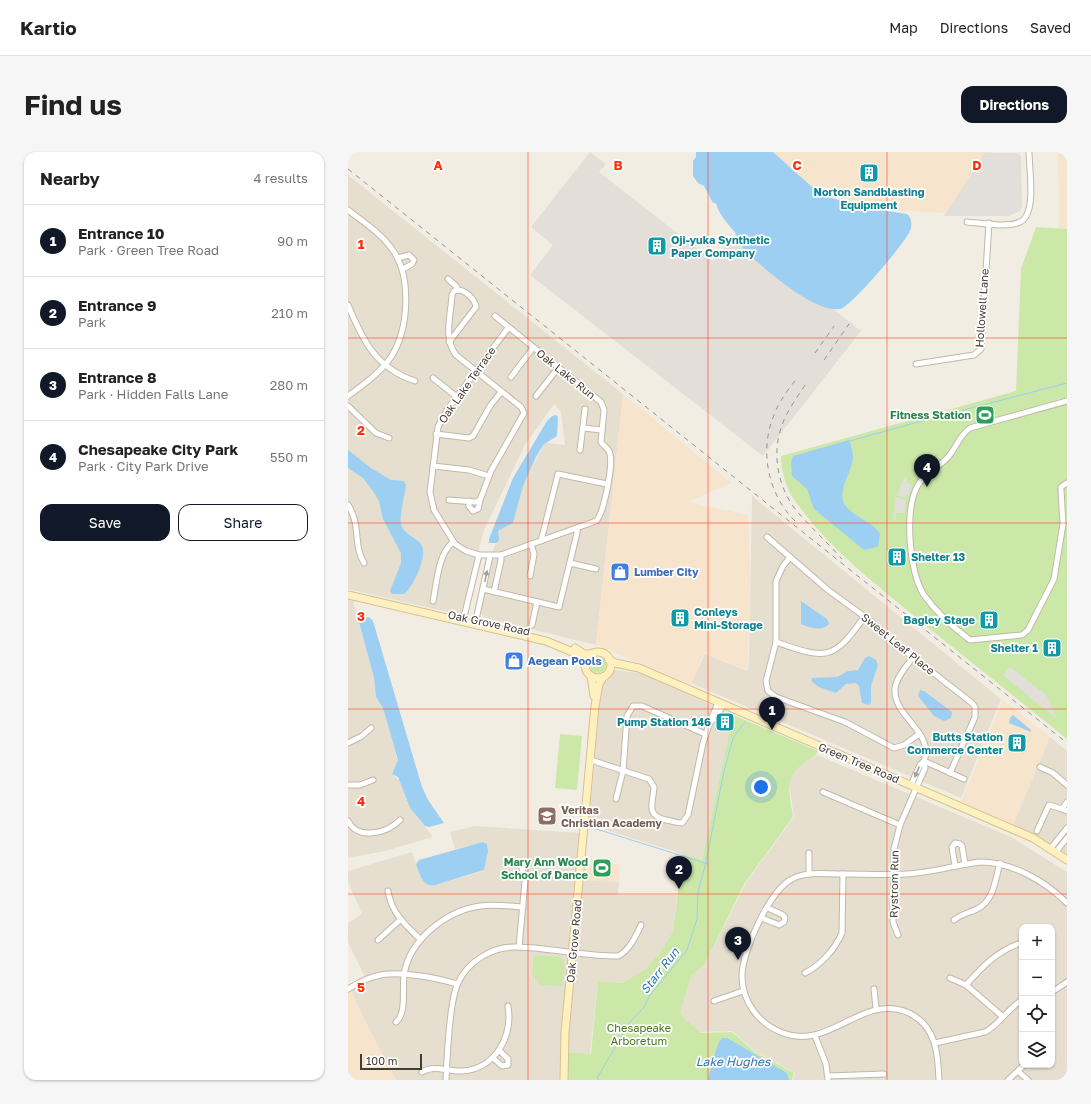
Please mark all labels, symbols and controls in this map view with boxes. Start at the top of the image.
text: Kartio [20,16,77,39]
text: Map [889,19,918,36]
text: Directions [940,19,1008,36]
text: Saved [1030,19,1071,36]
button: Directions [961,86,1067,123]
text: Find us [24,88,122,121]
text: A [433,157,443,173]
text: B [613,157,623,173]
text: C [792,157,802,173]
text: D [972,157,982,173]
building icon: Norton Sandblasting Equipment [858,162,880,184]
text: Nearby [40,168,100,189]
text: 4 results [254,170,308,186]
place label: Norton Sandblasting Equipment [814,185,925,211]
text: Entrance 10 [78,224,165,242]
text: 1 [50,233,56,249]
text: 90 m [277,233,308,249]
place label: Oji-yuka Synthetic Paper Company [671,233,770,259]
building icon: Oji-yuka Synthetic Paper Company [646,235,668,257]
text: 1 [358,236,365,252]
text: Park · Green Tree Road [78,242,219,258]
street label: Hollowell Lane [972,268,991,348]
text: Entrance 9 [78,296,157,314]
text: 2 [49,305,57,321]
text: 210 m [271,305,308,321]
text: Park [78,314,106,330]
street label: Oak Lake Terrace [435,344,498,425]
street label: Oak Lake Run [534,346,598,401]
text: Entrance 8 [78,368,157,386]
text: 3 [49,377,57,393]
text: 280 m [270,377,308,393]
text: Park · Hidden Falls Lane [78,386,228,402]
sports icon: Fitness Station [974,404,996,426]
place label: Fitness Station [890,408,971,421]
text: 2 [357,422,365,438]
text: Chesapeake City Park [78,440,238,458]
text: 4 [49,449,57,465]
text: 550 m [270,449,308,465]
pin: 4 [914,454,940,487]
text: Park · City Park Drive [78,458,208,474]
button: Save [40,504,170,541]
button: Share [178,504,308,541]
building icon: Shelter 13 [886,546,908,568]
place label: Shelter 13 [911,550,966,563]
shop icon: Lumber City [609,561,631,583]
place label: Lumber City [634,565,699,578]
one-way arrow [483,570,489,583]
place label: Conleys Mini-Storage [694,605,763,631]
street label: Oak Grove Road [447,607,531,638]
building icon: Conleys Mini-Storage [669,607,691,629]
text: 3 [357,608,365,624]
building icon: Bagley Stage [978,609,1000,631]
street label: Sweet Leaf Place [859,610,938,677]
place label: Bagley Stage [904,613,976,626]
building icon: Shelter 1 [1041,637,1063,659]
place label: Shelter 1 [990,641,1038,654]
shop icon: Aegean Pools [503,650,525,672]
place label: Aegean Pools [528,654,602,667]
pin: 1 [759,697,785,730]
building icon: Pump Station 146 [714,711,736,733]
place label: Pump Station 146 [617,715,711,728]
place label: Butts Station Commerce Center [907,730,1004,756]
building icon: Butts Station Commerce Center [1006,732,1028,754]
street label: Green Tree Road [817,740,902,785]
one-way arrow [913,767,919,779]
your location [751,777,771,797]
text: 4 [357,793,365,809]
place label: Veritas Christian Academy [561,803,662,829]
school or university icon: Veritas Christian Academy [536,805,558,827]
street label: Rystrom Run [886,850,901,918]
place label: Mary Ann Wood School of Dance [501,855,589,881]
pin: 2 [666,856,692,889]
sports icon: Mary Ann Wood School of Dance [591,857,613,879]
street label: Oak Grove Road [563,899,584,983]
map controls [1019,924,1055,1068]
button: + [1019,924,1055,960]
pin: 3 [725,927,751,960]
water label: Starr Run [637,944,682,997]
button: − [1019,960,1055,996]
text: 5 [357,979,365,995]
button: locate [1019,996,1055,1032]
park label: Chesapeake Arboretum [607,1021,671,1047]
button: layers [1019,1032,1055,1068]
scale bar [360,1052,422,1071]
text: 100 m [366,1054,397,1067]
water label: Lake Hughes [696,1054,771,1069]

